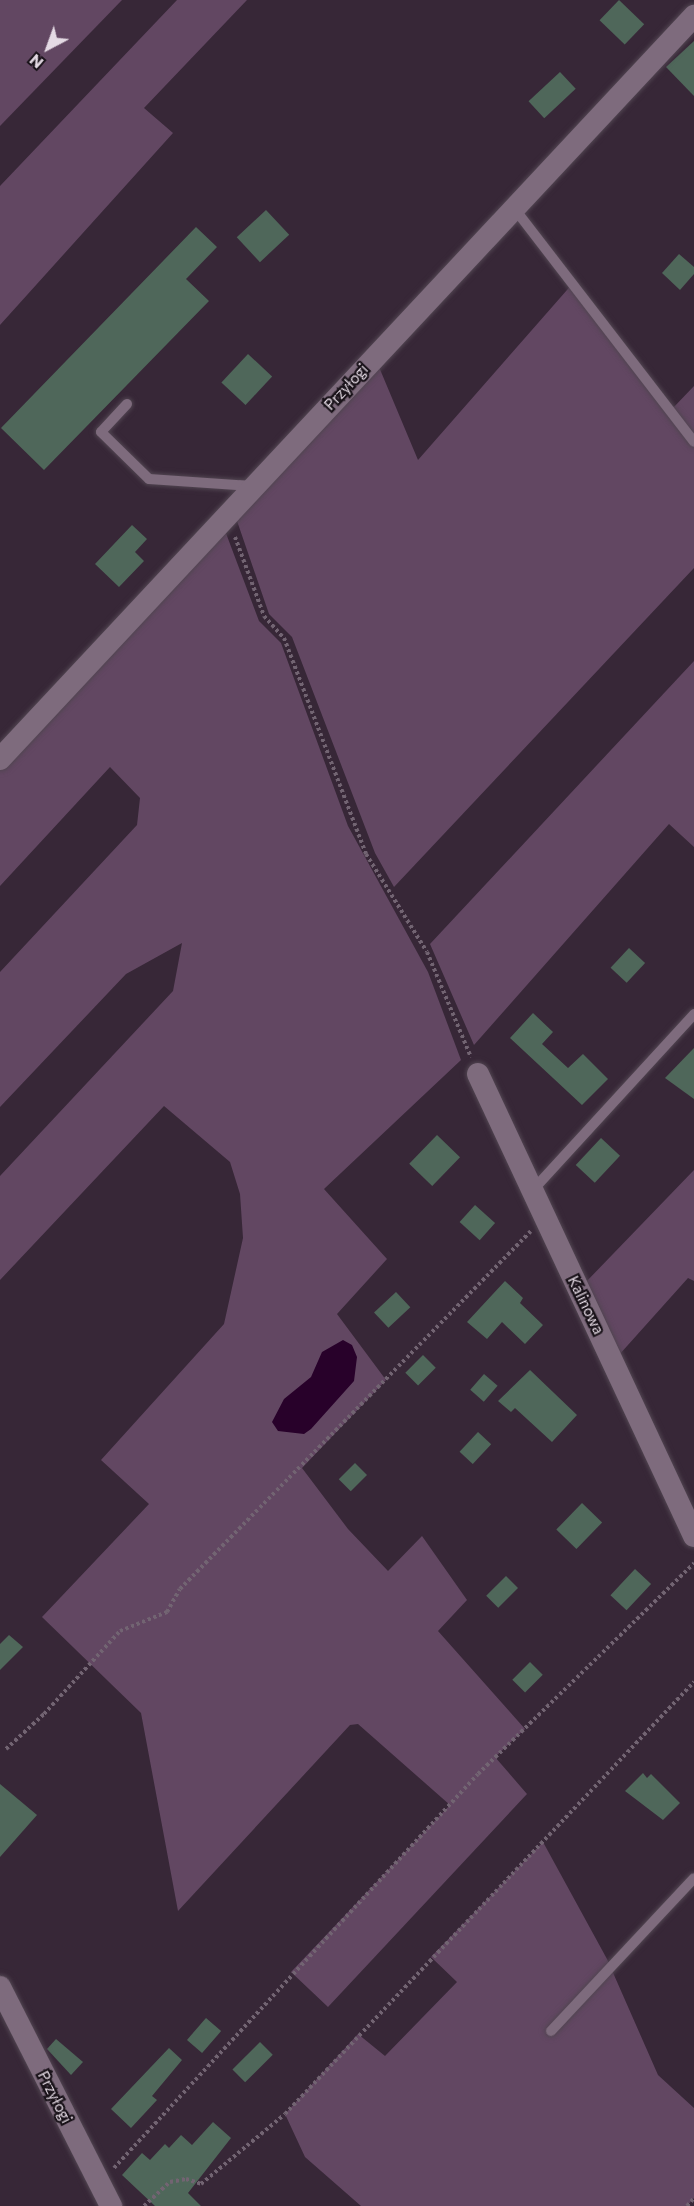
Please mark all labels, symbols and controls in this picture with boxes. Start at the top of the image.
north arrow [18,18,78,78]
text: N [25,51,47,73]
street label: Przyłogi [320,360,372,414]
street label: Kalinowa [564,1273,608,1337]
street label: Przyłogi [34,2068,76,2126]

